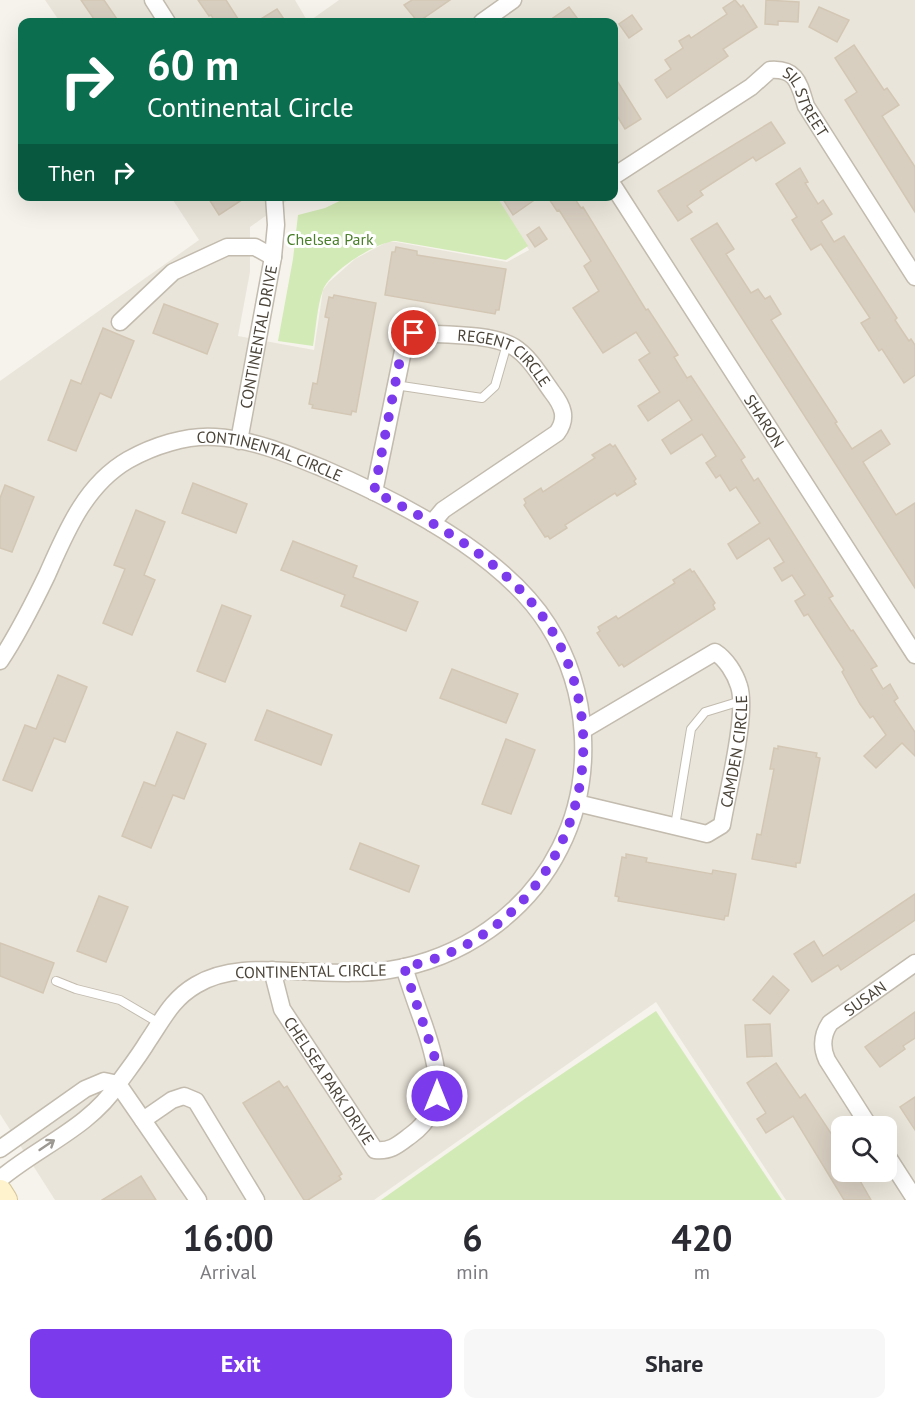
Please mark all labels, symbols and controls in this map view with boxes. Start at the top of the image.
text: 60 m [147,37,239,92]
icon: right [48,42,126,120]
street label: SIL STREET [780,62,833,141]
text: Continental Circle [147,90,354,124]
icon: right [107,156,140,189]
text: Then [48,159,95,187]
park label: Chelsea Park [286,229,374,249]
street label: CONTINENTAL DRIVE [235,263,281,410]
pin [388,307,439,358]
icon: arrive [397,316,430,349]
street label: REGENT CIRCLE [457,325,555,390]
street label: SHARON [740,391,789,451]
street label: CONTINENTAL CIRCLE [196,427,346,486]
street label: CAMDEN CIRCLE [716,695,751,809]
street label: CONTINENTAL CIRCLE [235,960,387,982]
street label: SUSAN [840,976,890,1020]
street label: CHELSEA PARK DRIVE [280,1013,379,1149]
position arrow [405,1064,469,1128]
map controls [831,1116,897,1182]
button: search [831,1116,897,1182]
one-way arrow [38,1139,55,1151]
text: 16:00 [182,1214,274,1261]
text: 6 [462,1214,483,1261]
text: 420 [671,1214,733,1261]
text: Arrival [200,1259,256,1285]
text: min [456,1259,489,1285]
text: m [694,1259,710,1285]
button: Exit [30,1329,452,1398]
button: Share [464,1329,885,1398]

